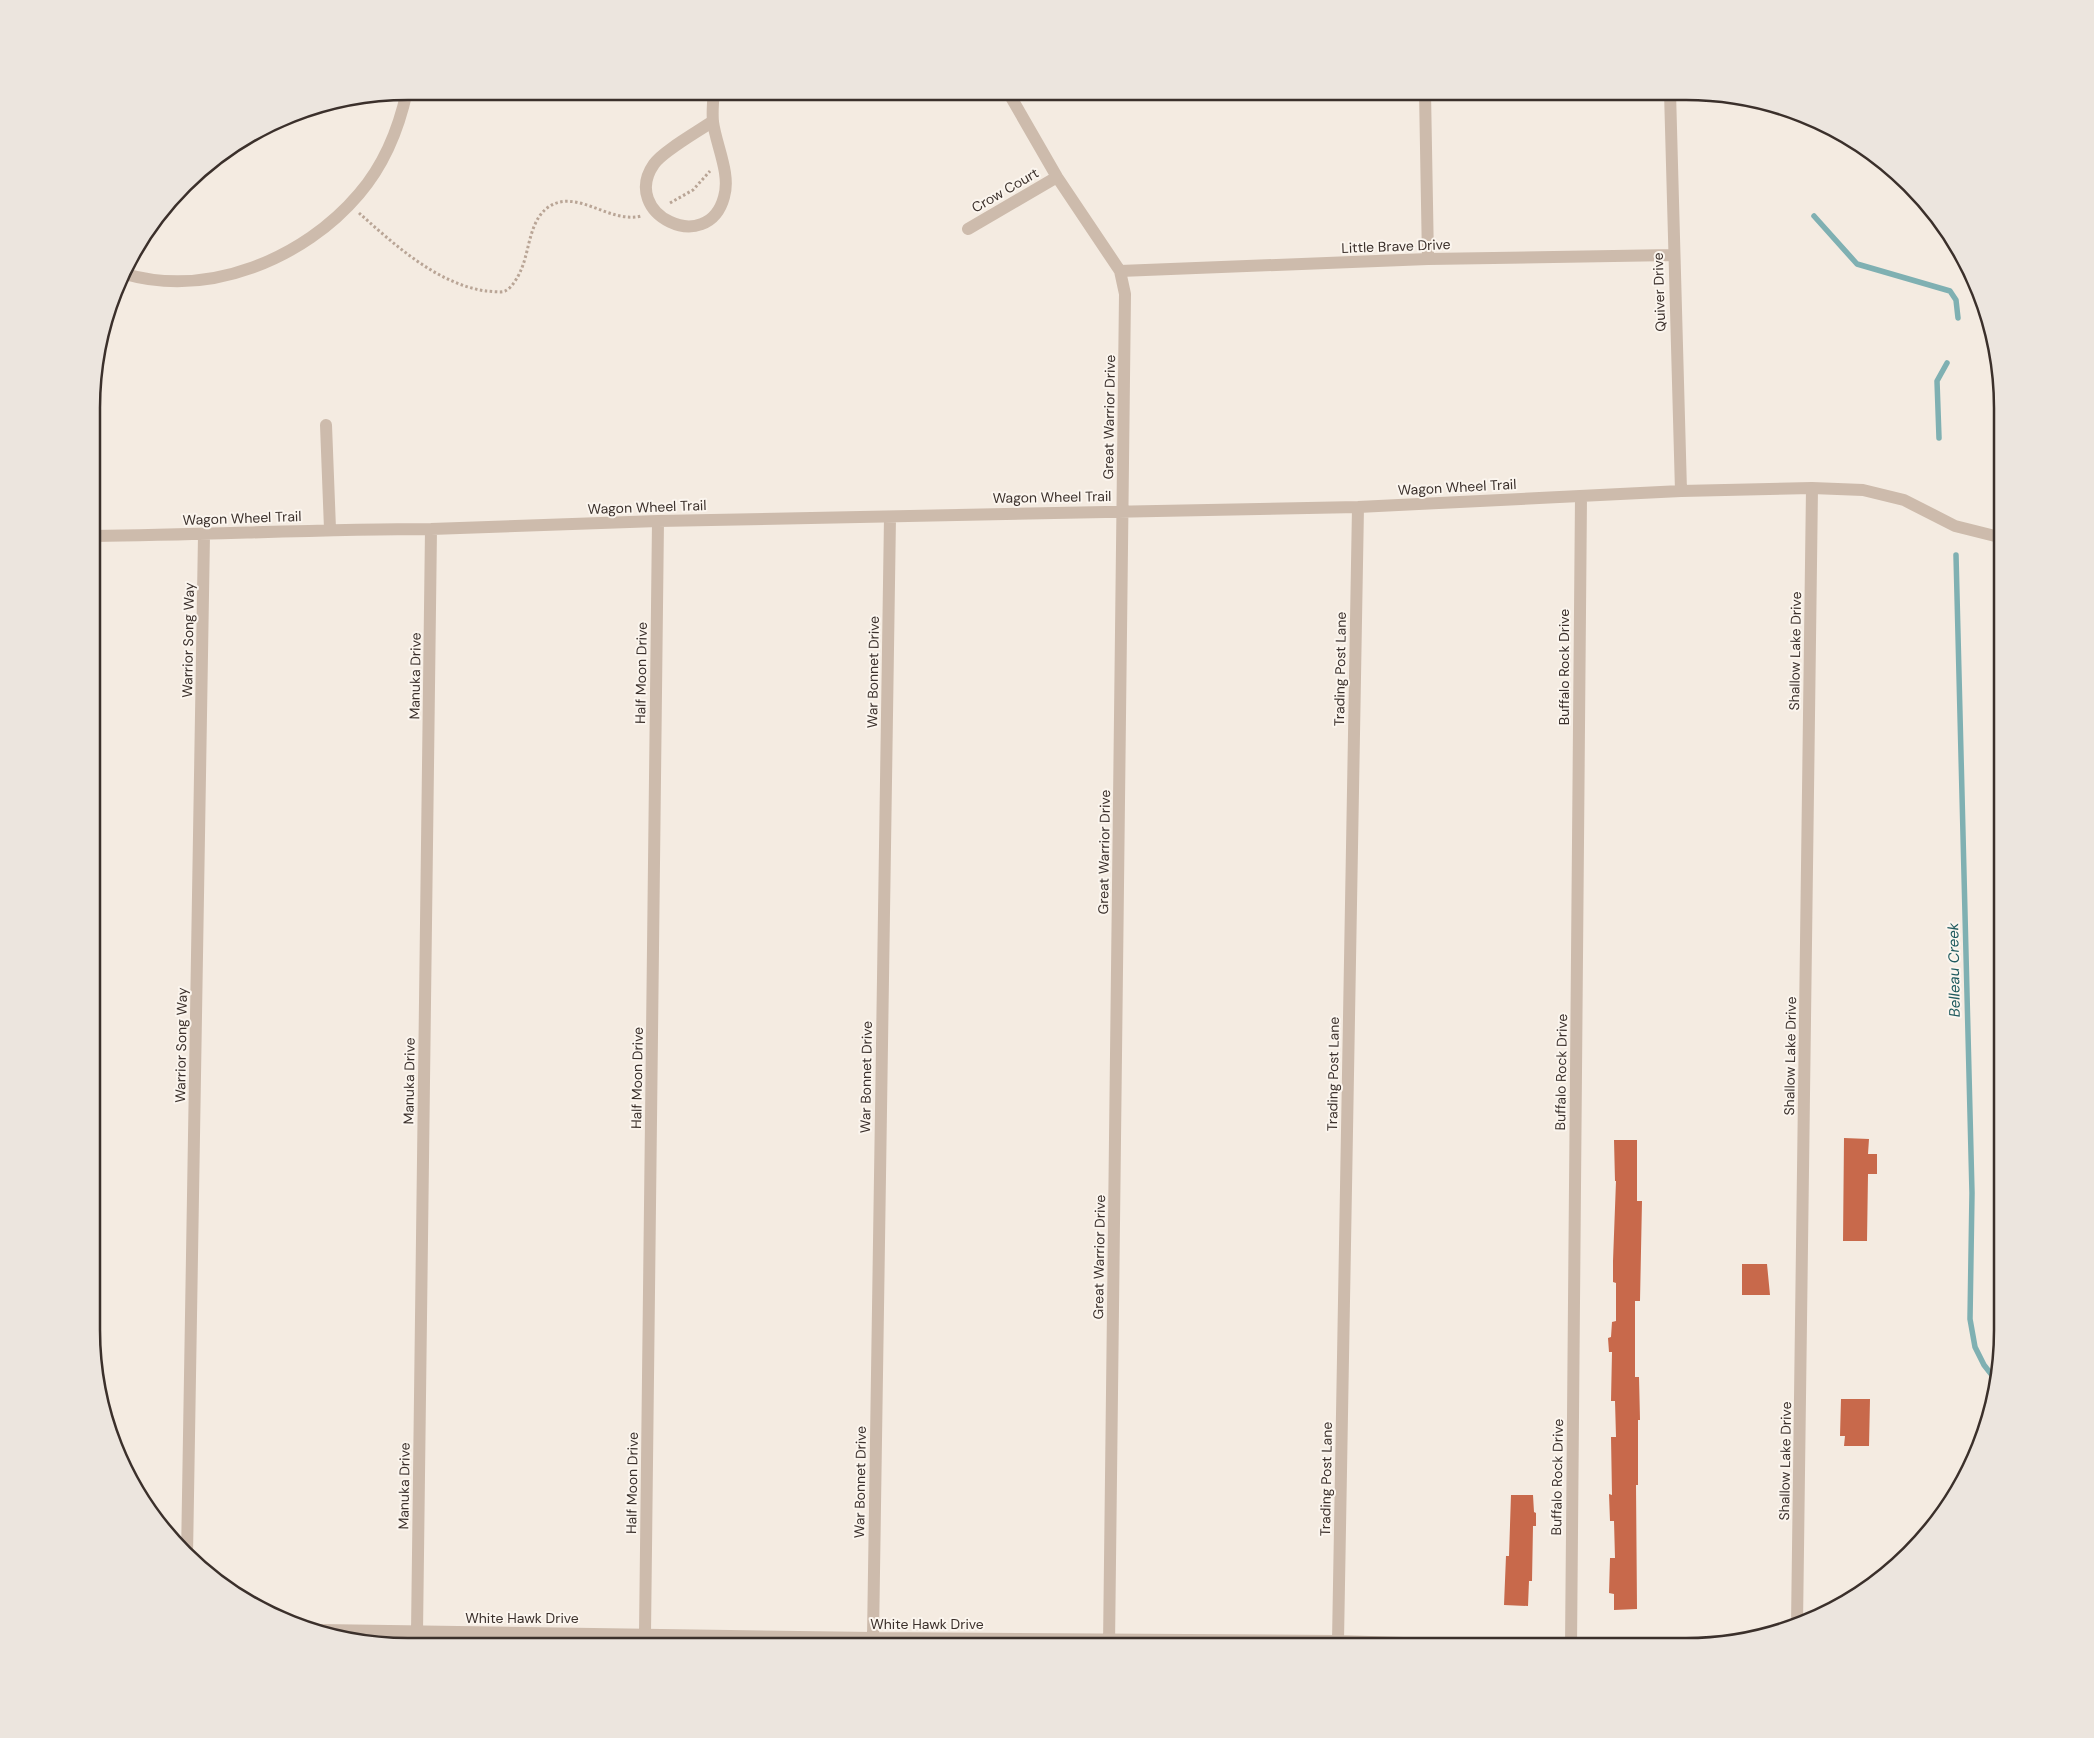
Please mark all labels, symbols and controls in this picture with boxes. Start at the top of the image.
street label: Crow Court [968,164,1042,216]
street label: Little Brave Drive [1341,235,1451,257]
street label: Quiver Drive [1649,252,1669,332]
street label: Great Warrior Drive [1099,354,1119,479]
street label: Wagon Wheel Trail [1397,475,1517,499]
street label: Wagon Wheel Trail [992,487,1112,507]
street label: Wagon Wheel Trail [587,496,707,518]
street label: Wagon Wheel Trail [182,507,302,529]
street label: Warrior Song Way [178,582,198,698]
street label: Shallow Lake Drive [1785,591,1805,711]
street label: Buffalo Rock Drive [1555,609,1573,725]
street label: Trading Post Lane [1330,612,1350,726]
street label: War Bonnet Drive [863,616,883,728]
street label: Half Moon Drive [631,622,651,724]
street label: Manuka Drive [405,632,425,720]
street label: Great Warrior Drive [1094,789,1114,914]
water label: Belleau Creek [1943,922,1965,1018]
street label: Warrior Song Way [171,987,191,1103]
street label: Shallow Lake Drive [1780,996,1800,1116]
street label: Buffalo Rock Drive [1551,1014,1571,1130]
street label: Trading Post Lane [1323,1017,1343,1131]
street label: War Bonnet Drive [856,1021,876,1133]
street label: Half Moon Drive [627,1027,647,1129]
street label: Manuka Drive [399,1037,419,1125]
street label: Great Warrior Drive [1089,1194,1109,1319]
street label: Shallow Lake Drive [1775,1401,1795,1521]
street label: Buffalo Rock Drive [1547,1419,1567,1535]
street label: Trading Post Lane [1316,1422,1336,1536]
street label: War Bonnet Drive [850,1426,870,1538]
street label: Half Moon Drive [622,1432,642,1534]
street label: Manuka Drive [394,1442,414,1530]
street label: White Hawk Drive [465,1609,579,1627]
street label: White Hawk Drive [870,1615,984,1633]

